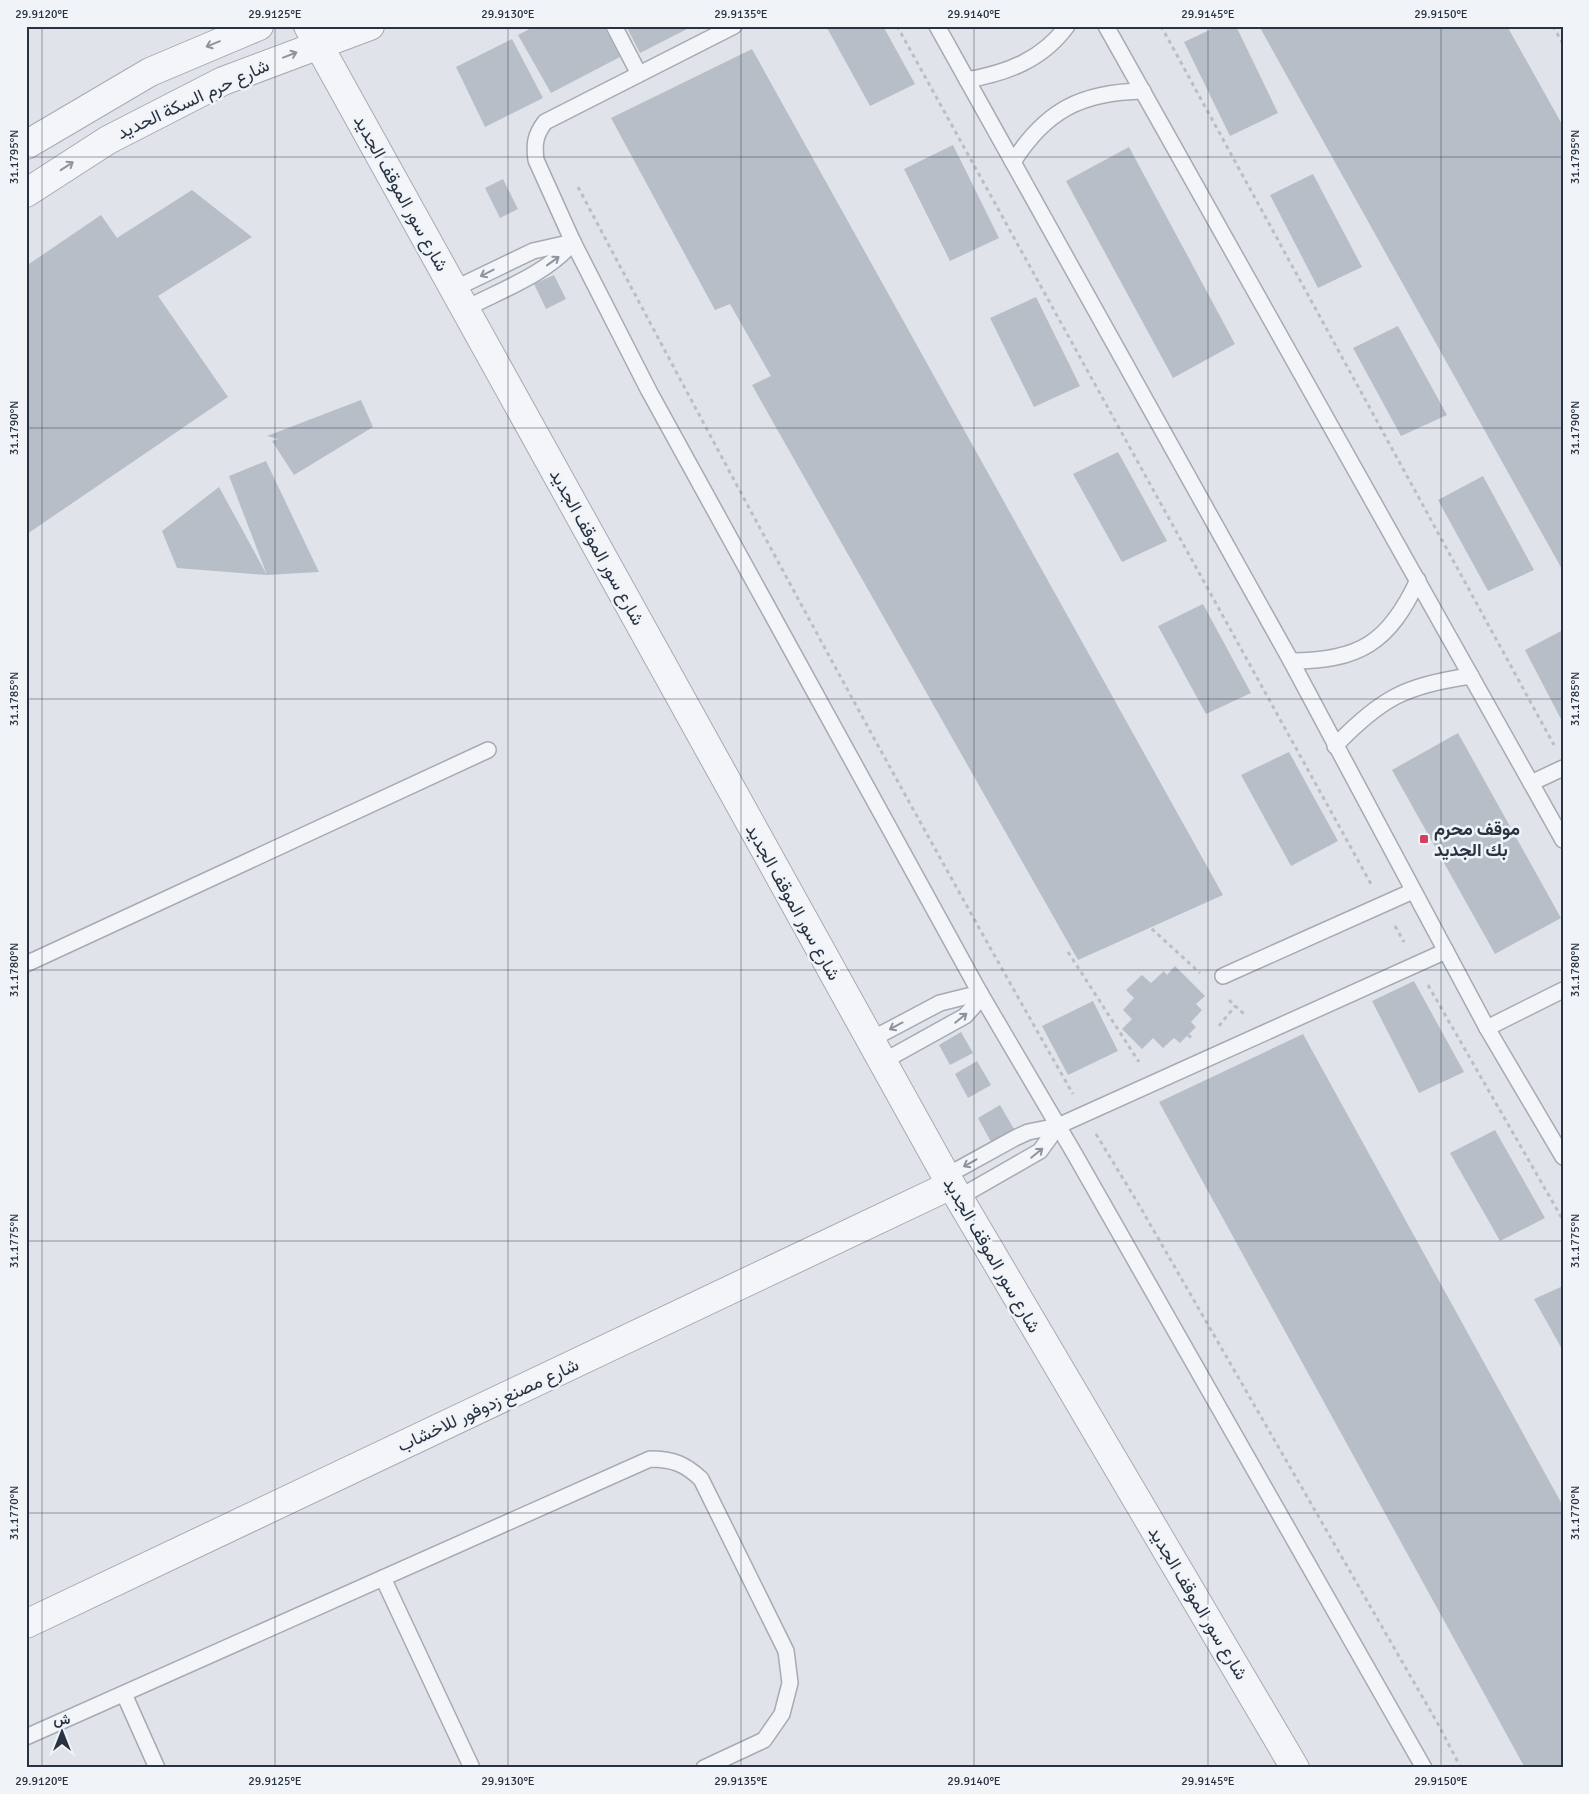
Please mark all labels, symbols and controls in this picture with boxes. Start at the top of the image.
text: 29.9120°E [15,7,69,22]
text: 29.9125°E [248,7,302,22]
text: 29.9130°E [481,7,535,22]
text: 29.9135°E [714,7,768,22]
text: 29.9140°E [947,7,1001,22]
text: 29.9145°E [1181,7,1235,22]
text: 29.9150°E [1414,7,1468,22]
one-way arrow [206,41,221,50]
one-way arrow [282,50,297,59]
street label: شارع حرم السكة الحديد [113,54,273,145]
street label: شارع سور الموقف الجديد [348,111,453,276]
text: 31.1795°N [7,130,22,184]
text: 31.1795°N [1568,130,1583,184]
one-way arrow [60,161,74,171]
one-way arrow [546,256,560,266]
one-way arrow [479,268,494,278]
text: 31.1790°N [7,401,22,455]
text: 31.1790°N [1568,401,1583,455]
street label: شارع سور الموقف الجديد [544,465,649,630]
text: 31.1785°N [7,672,22,726]
text: 31.1785°N [1568,672,1583,726]
place label: موقف محرم بك الجديد [1434,818,1520,861]
street label: شارع سور الموقف الجديد [740,820,845,985]
marker: موقف محرم بك الجديد [1418,833,1430,845]
text: 31.1780°N [7,943,22,997]
text: 31.1780°N [1568,943,1583,997]
one-way arrow [954,1012,967,1023]
one-way arrow [889,1021,904,1031]
one-way arrow [1030,1147,1043,1158]
one-way arrow [963,1158,978,1168]
street label: شارع سور الموقف الجديد [938,1174,1045,1337]
text: 31.1775°N [7,1214,22,1268]
text: 31.1775°N [1568,1214,1583,1268]
street label: شارع مصنع زدوفور للاخشاب [394,1353,583,1458]
text: 31.1770°N [7,1486,22,1540]
text: 31.1770°N [1568,1486,1583,1540]
street label: شارع سور الموقف الجديد [1143,1522,1253,1684]
north arrow [38,1706,88,1756]
text: ش [54,1711,71,1728]
text: 29.9120°E [15,1774,69,1789]
text: 29.9125°E [248,1774,302,1789]
text: 29.9130°E [481,1774,535,1789]
text: 29.9135°E [714,1774,768,1789]
text: 29.9140°E [947,1774,1001,1789]
text: 29.9145°E [1181,1774,1235,1789]
text: 29.9150°E [1414,1774,1468,1789]

